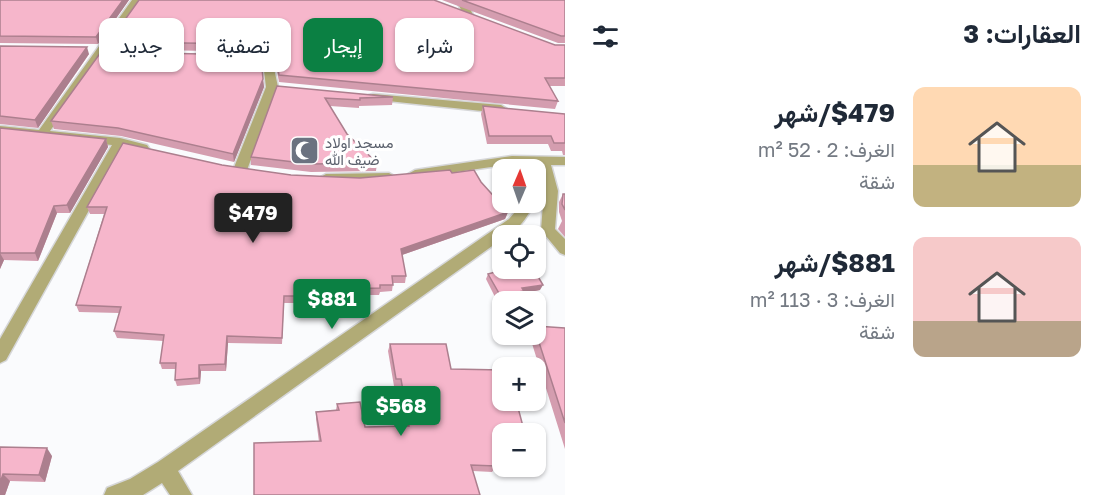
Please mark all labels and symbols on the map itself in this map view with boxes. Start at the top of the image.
place label: مسجد اولاد ضيف الله [325,133,393,169]
mosque icon: مسجد اولاد ضيف الله [288,135,320,167]
north arrow [492,159,546,213]
pin: $479 [217,193,289,244]
pin: $881 [296,279,368,330]
pin: $568 [365,386,437,437]

